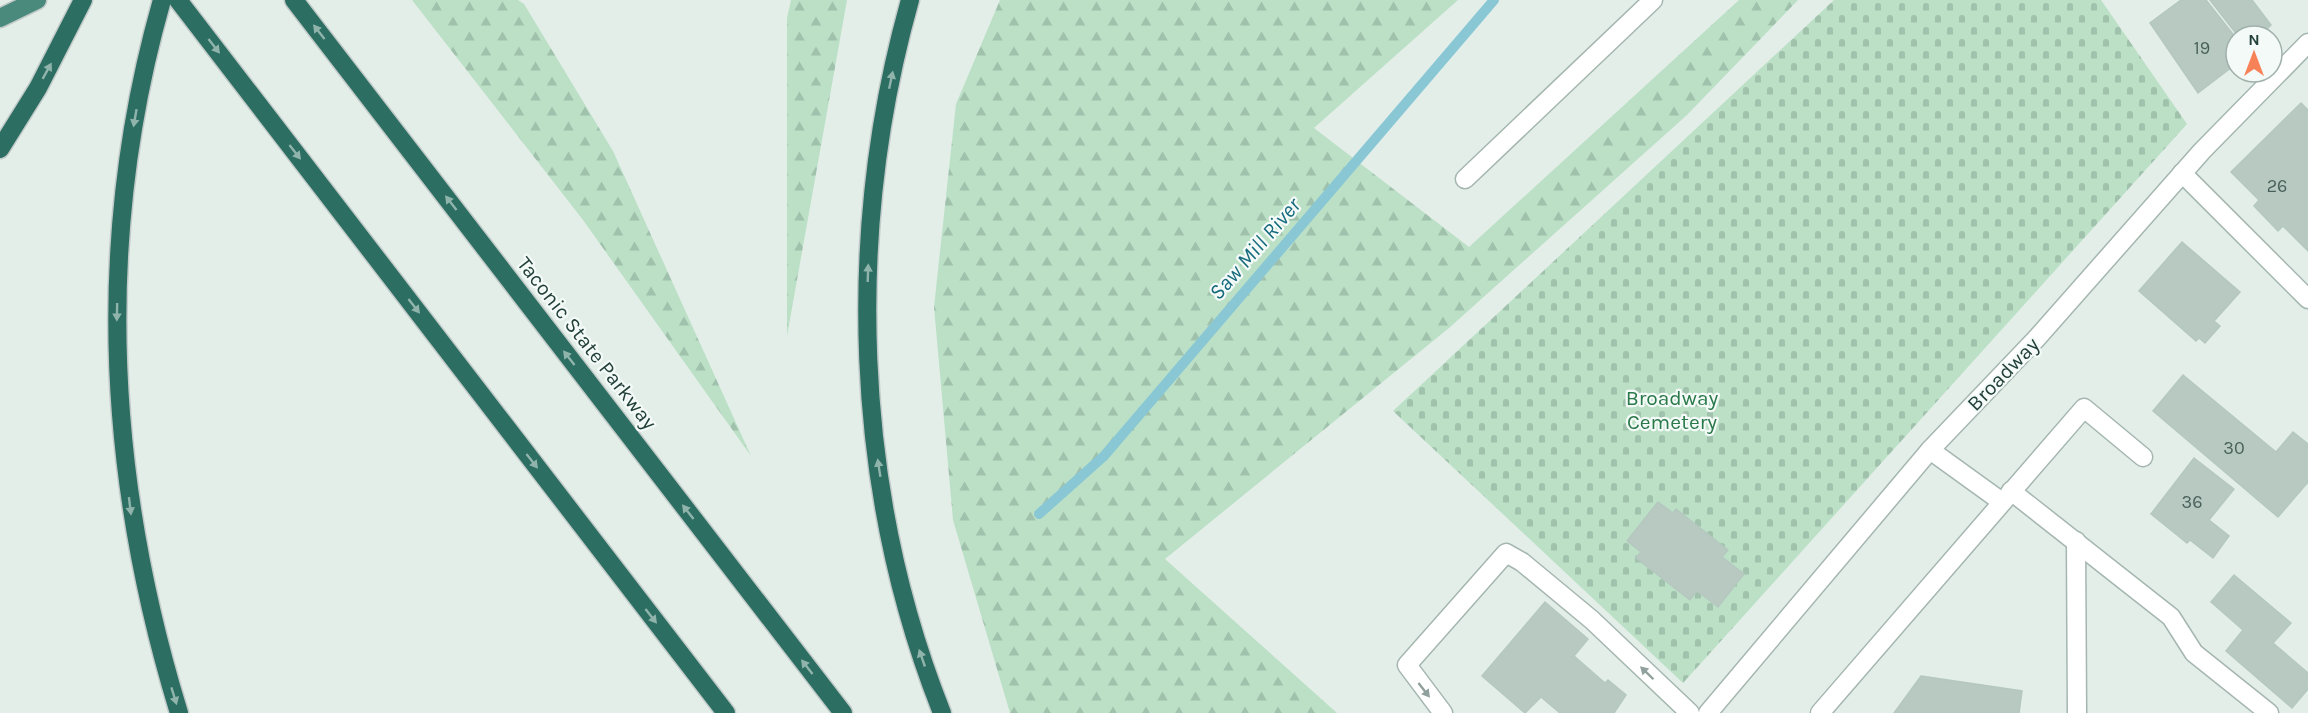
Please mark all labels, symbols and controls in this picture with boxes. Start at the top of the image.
one-way arrow [313,24,325,40]
north arrow [2224,24,2284,84]
text: N [2248,30,2260,49]
house number: 19 [2194,37,2210,59]
one-way arrow [208,38,220,54]
one-way arrow [42,62,52,79]
one-way arrow [886,71,896,89]
one-way arrow [130,109,139,128]
one-way arrow [289,143,301,159]
house number: 26 [2267,175,2287,197]
water label: Saw Mill River [1204,192,1307,305]
one-way arrow [444,195,457,211]
street label: Taconic State Parkway [512,252,662,434]
one-way arrow [864,264,873,283]
one-way arrow [407,299,419,314]
one-way arrow [113,302,122,321]
street label: Broadway [1962,332,2044,416]
one-way arrow [564,350,576,365]
park label: Broadway Cemetery [1626,386,1719,434]
house number: 30 [2223,437,2245,459]
one-way arrow [526,453,539,469]
one-way arrow [874,458,883,477]
house number: 36 [2182,491,2202,513]
one-way arrow [125,497,135,516]
one-way arrow [682,504,695,520]
one-way arrow [645,608,657,623]
one-way arrow [917,649,927,667]
one-way arrow [802,659,814,674]
one-way arrow [1641,666,1655,680]
one-way arrow [1417,682,1429,697]
one-way arrow [169,687,179,705]

